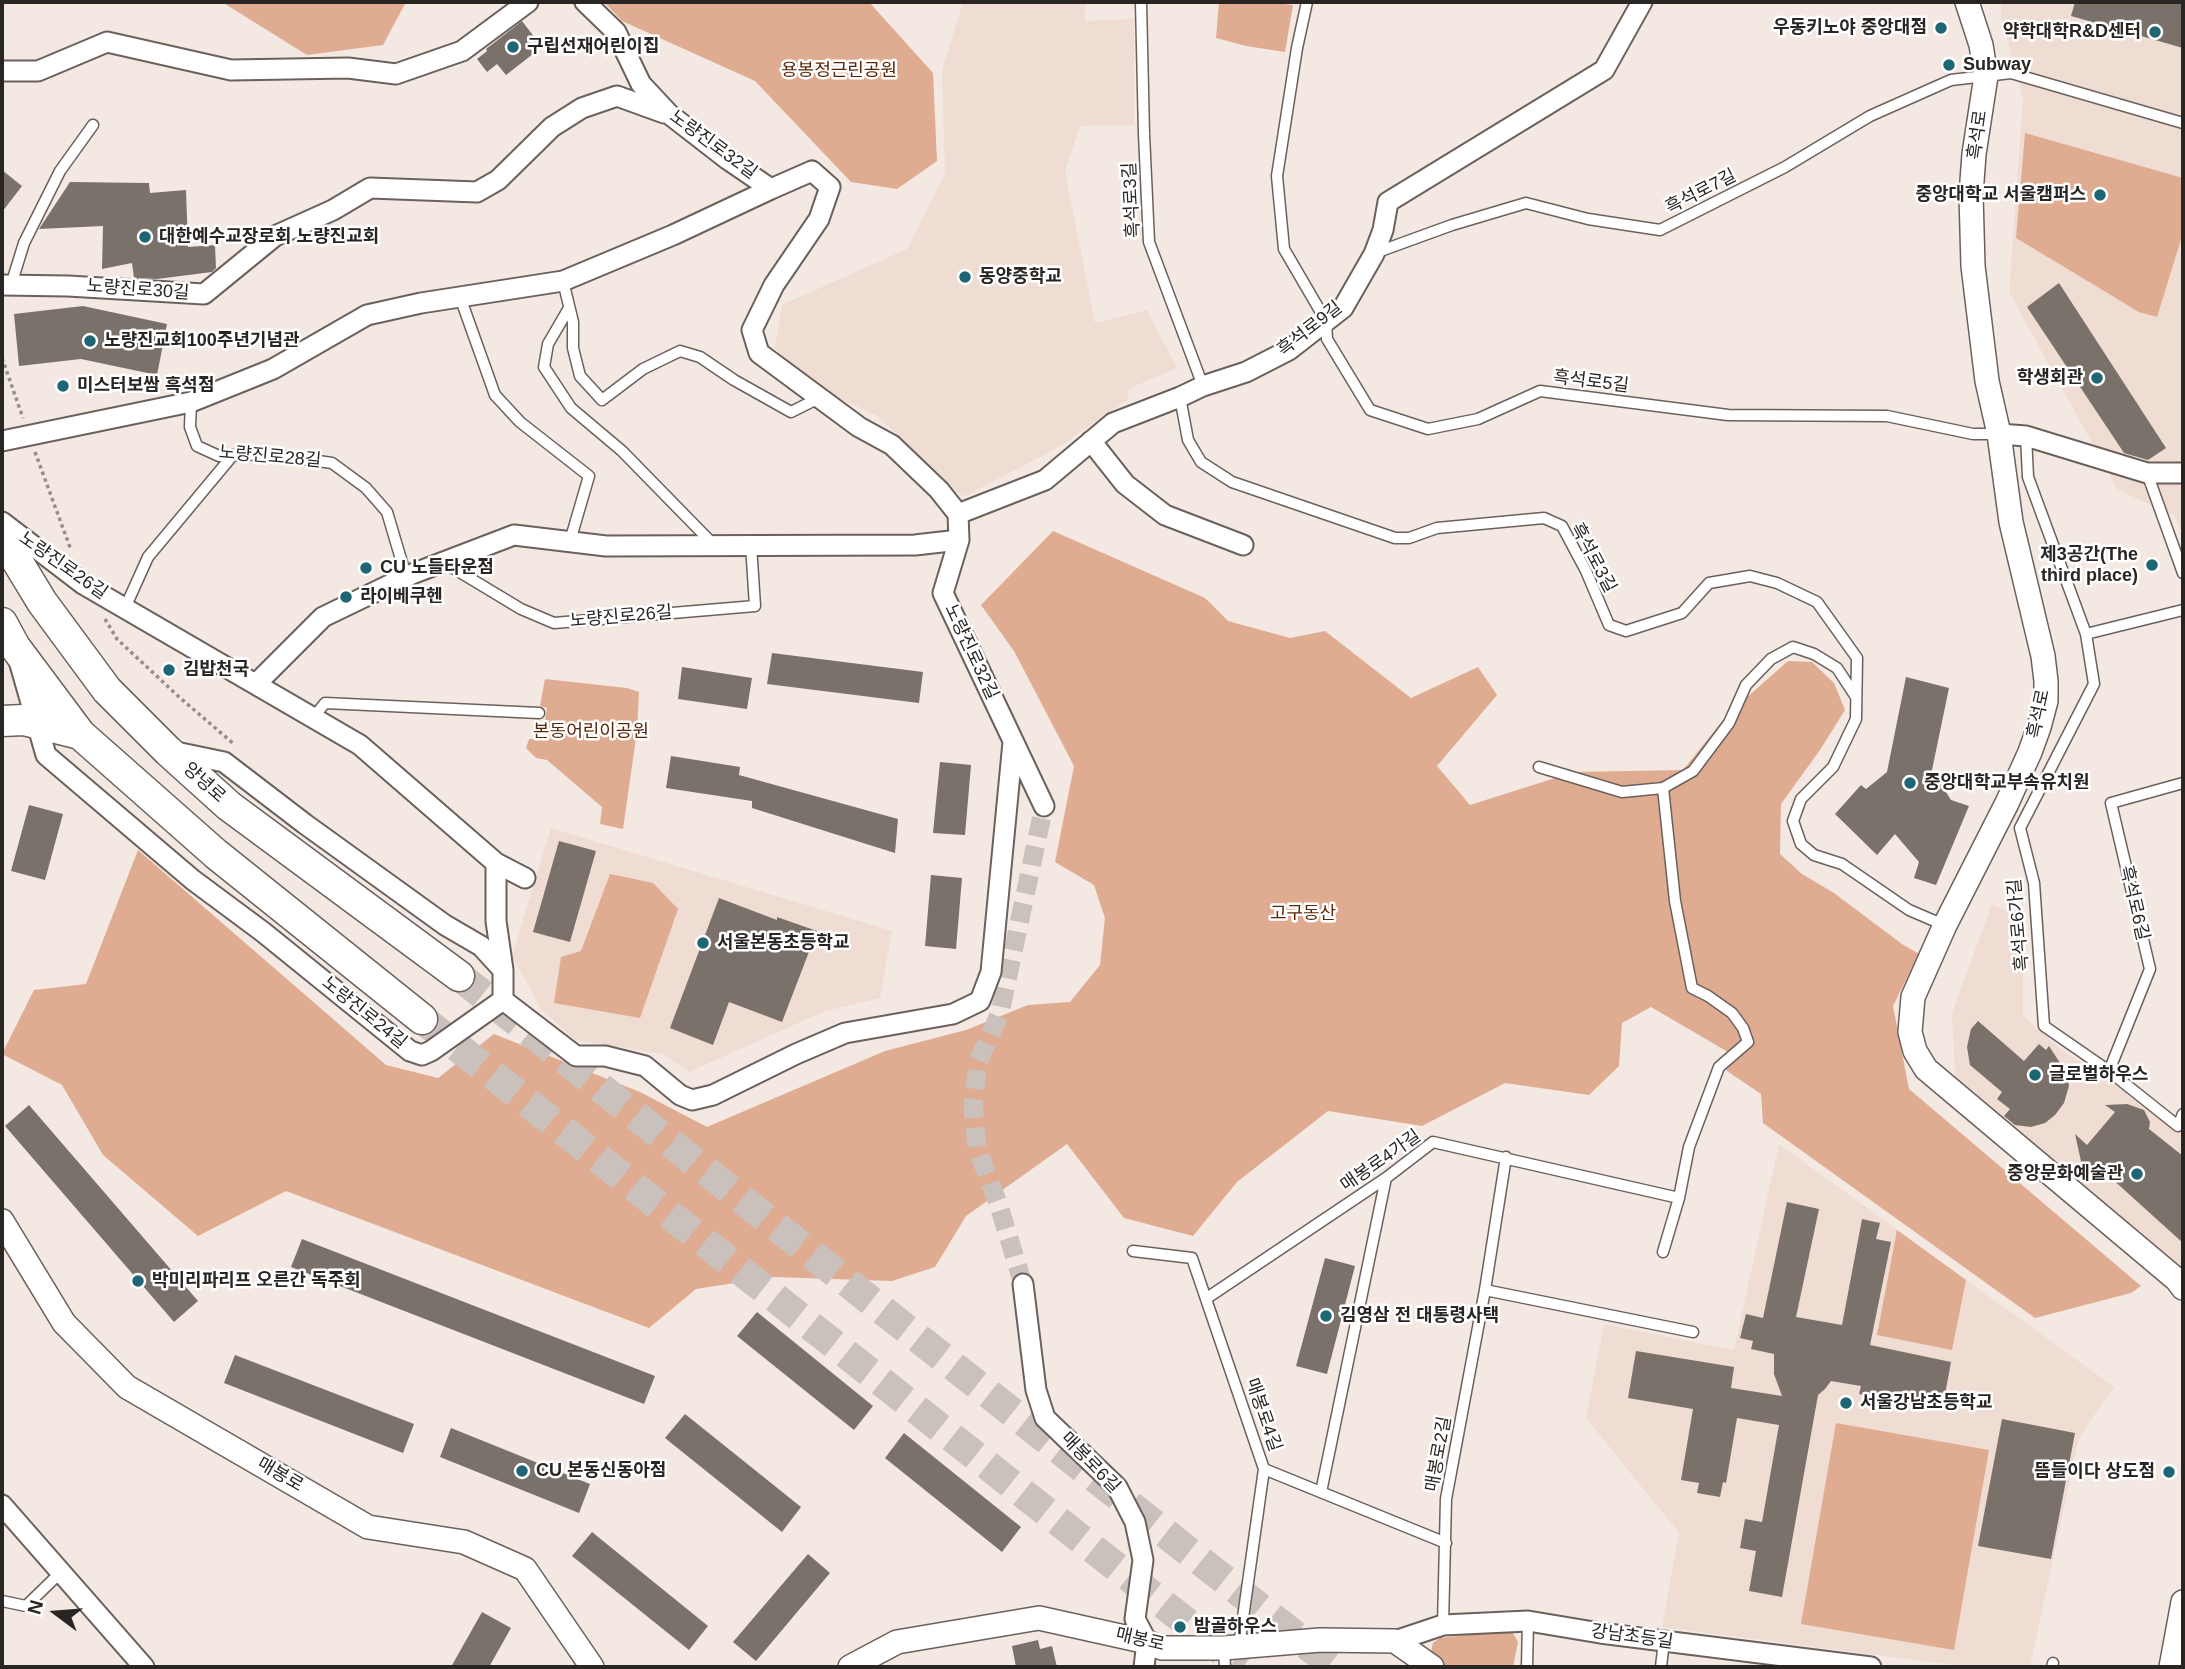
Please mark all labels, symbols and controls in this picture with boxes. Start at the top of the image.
place label: 우동키노야 중앙대점 [1773,17,1927,39]
marker: 우동키노야 중앙대점 [1933,20,1949,36]
place label: 약학대학R&D센터 [2003,21,2141,43]
marker: 약학대학R&D센터 [2147,24,2163,40]
place label: 구립선재어린이집 [527,36,659,58]
marker: 구립선재어린이집 [505,39,521,55]
place label: Subway [1963,54,2031,76]
marker: Subway [1941,57,1957,73]
park label: 용봉정근린공원 [781,60,897,82]
street label: 노량진로32길 [665,106,761,184]
street label: 흑석로 [1964,109,1992,161]
street label: 흑석로3길 [1119,161,1145,239]
street label: 흑석로7길 [1662,165,1740,219]
place label: 중앙대학교 서울캠퍼스 [1915,184,2086,206]
marker: 중앙대학교 서울캠퍼스 [2092,187,2108,203]
place label: 대한예수교장로회 노량진교회 [159,226,379,248]
marker: 대한예수교장로회 노량진교회 [137,229,153,245]
place label: 동양중학교 [979,266,1062,288]
marker: 동양중학교 [957,269,973,285]
street label: 노량진로30길 [86,276,190,304]
street label: 흑석로9길 [1273,297,1347,361]
place label: 노량진교회100주년기념관 [104,330,300,352]
marker: 노량진교회100주년기념관 [82,333,98,349]
street label: 흑석로5길 [1552,367,1630,397]
place label: 학생회관 [2017,367,2083,389]
marker: 학생회관 [2089,370,2105,386]
place label: 미스터보쌈 흑석점 [77,375,214,397]
marker: 미스터보쌈 흑석점 [55,378,71,394]
street label: 노량진로28길 [218,442,322,472]
street label: 흑석로3길 [1566,519,1620,597]
street label: 노량진로26길 [15,528,111,604]
place label: 제3공간(The third place) [2040,544,2138,586]
place label: CU 노들타운점 [380,557,494,579]
marker: 제3공간(The third place) [2144,557,2160,573]
marker: CU 노들타운점 [358,560,374,576]
place label: 라이베쿠헨 [360,586,443,608]
marker: 라이베쿠헨 [338,589,354,605]
street label: 노량진로32길 [939,601,1003,703]
street label: 노량진로26길 [569,602,673,632]
place label: 김밥천국 [183,659,249,681]
marker: 김밥천국 [161,662,177,678]
street label: 흑석로 [2023,687,2055,741]
park label: 본동어린이공원 [533,721,649,743]
street label: 양녕로 [178,758,230,808]
place label: 중앙대학교부속유치원 [1924,772,2090,794]
marker: 중앙대학교부속유치원 [1902,775,1918,791]
street label: 흑석로6길 [2115,863,2153,943]
street label: 흑석로6가길 [2004,878,2034,972]
park label: 고구동산 [1270,903,1336,925]
place label: 서울본동초등학교 [717,932,849,954]
marker: 서울본동초등학교 [695,935,711,951]
street label: 노량진로24길 [317,972,411,1054]
place label: 글로벌하우스 [2049,1064,2148,1086]
marker: 글로벌하우스 [2027,1067,2043,1083]
street label: 매봉로4가길 [1337,1126,1425,1196]
place label: 중앙문화예술관 [2007,1163,2123,1185]
marker: 중앙문화예술관 [2129,1166,2145,1182]
place label: 박미리파리프 오른간 독주회 [152,1270,361,1292]
marker: 박미리파리프 오른간 독주회 [130,1273,146,1289]
place label: 김영삼 전 대통령사택 [1340,1305,1499,1327]
marker: 김영삼 전 대통령사택 [1318,1308,1334,1324]
street label: 매봉로4길 [1240,1375,1286,1455]
place label: 서울강남초등학교 [1860,1392,1992,1414]
marker: 서울강남초등학교 [1838,1395,1854,1411]
street label: 매봉로2길 [1422,1415,1456,1493]
street label: 매봉로6길 [1056,1428,1124,1498]
street label: 매봉로 [253,1453,307,1497]
place label: CU 본동신동아점 [536,1460,666,1482]
place label: 뜸들이다 상도점 [2034,1461,2155,1483]
marker: CU 본동신동아점 [514,1463,530,1479]
marker: 뜸들이다 상도점 [2161,1464,2177,1480]
north arrow [21,1578,91,1648]
text: N [23,1598,47,1617]
place label: 밤골하우스 [1194,1616,1277,1638]
marker: 밤골하우스 [1172,1619,1188,1635]
street label: 강남초등길 [1589,1621,1675,1653]
street label: 매봉로 [1113,1624,1167,1656]

